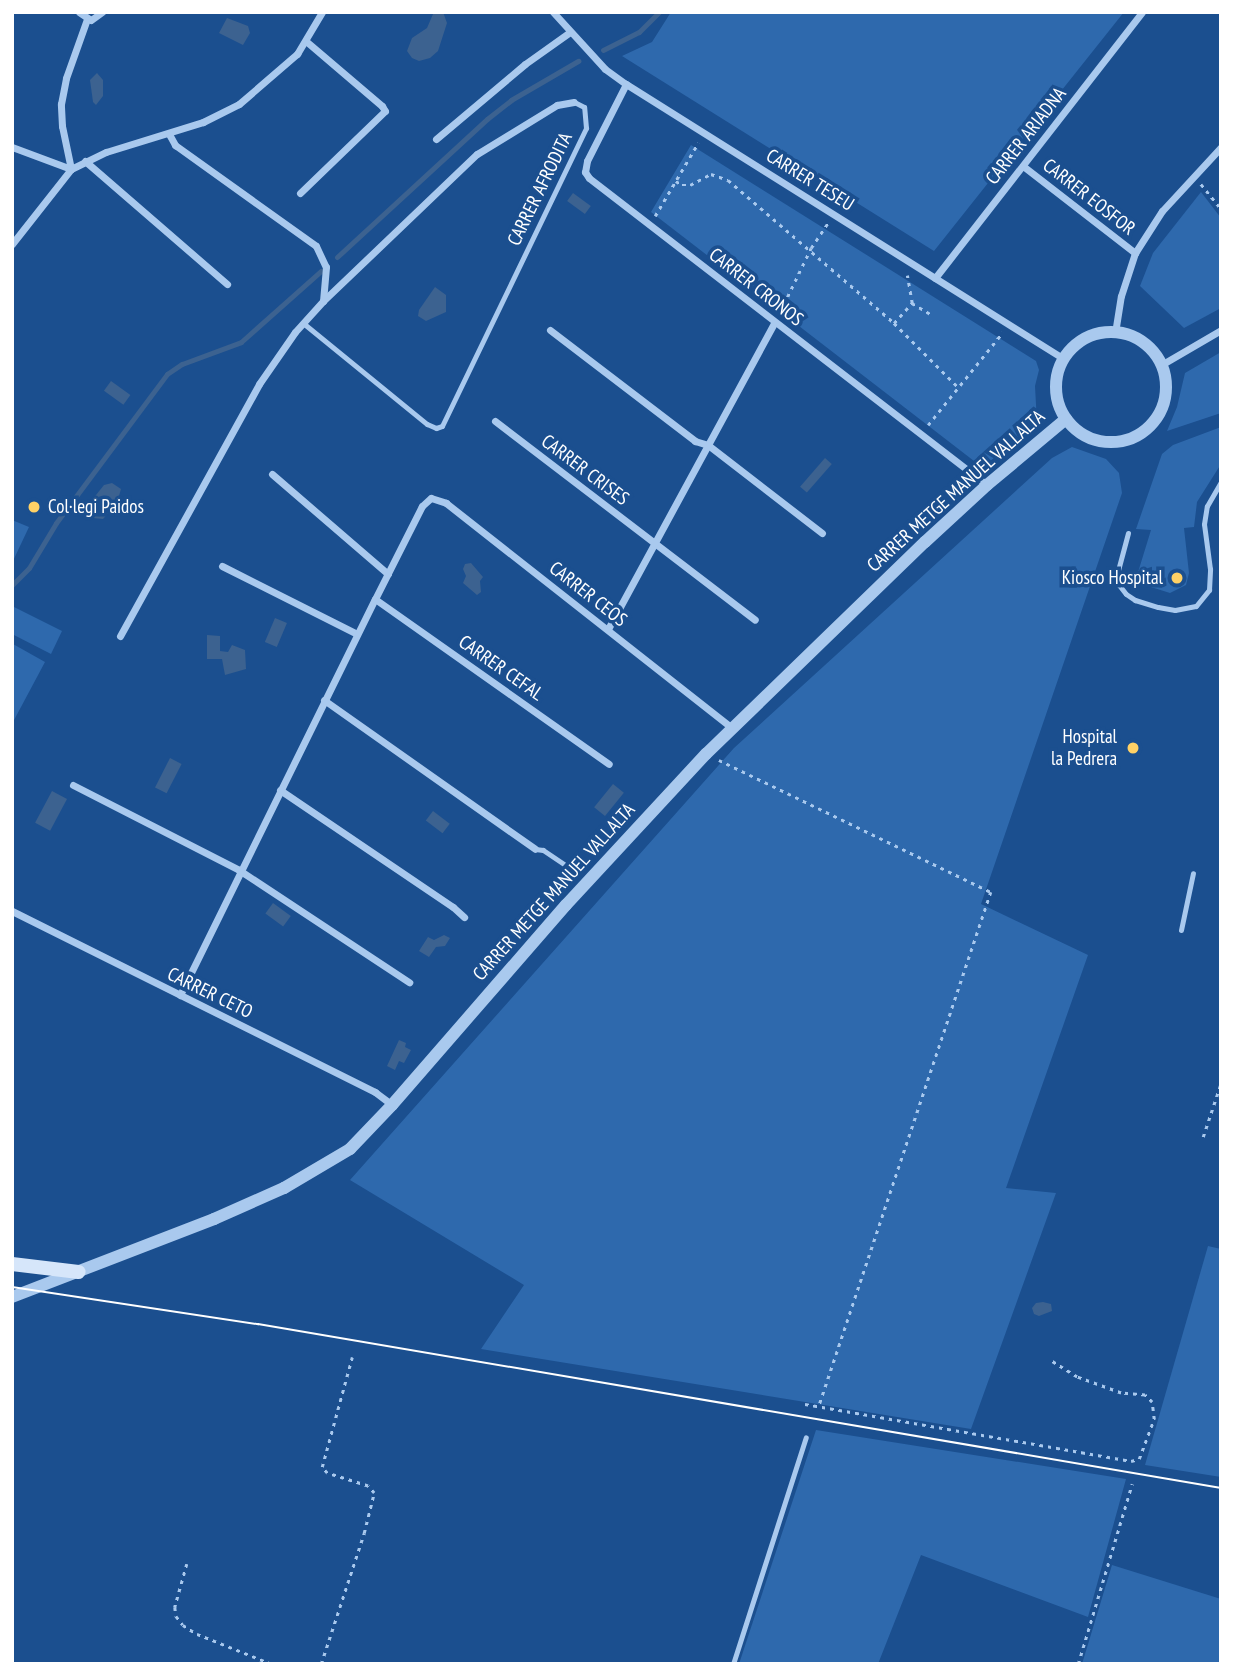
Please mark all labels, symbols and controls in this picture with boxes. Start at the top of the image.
street label: CARRER ARIADNA [981,83,1071,189]
street label: CARRER AFRODITA [503,129,577,249]
street label: CARRER TESEU [762,144,858,216]
street label: CARRER EOSFOR [1038,154,1140,240]
street label: CARRER CRONOS [704,243,808,331]
street label: CARRER METGE MANUEL VALLALTA [862,405,1050,577]
street label: CARRER CRISES [537,430,633,510]
place label: Col·legi Paidos [48,496,144,518]
marker: Col·legi Paidos [26,499,42,515]
street label: CARRER CEOS [545,557,631,631]
place label: Kiosco Hospital [1062,567,1163,589]
marker: Kiosco Hospital [1169,570,1185,586]
street label: CARRER CEFAL [454,630,548,706]
place label: Hospital la Pedrera [1051,726,1117,770]
marker: Hospital la Pedrera [1123,738,1143,758]
street label: CARRER METGE MANUEL VALLALTA [468,798,640,986]
street label: CARRER CETO [164,963,256,1023]

